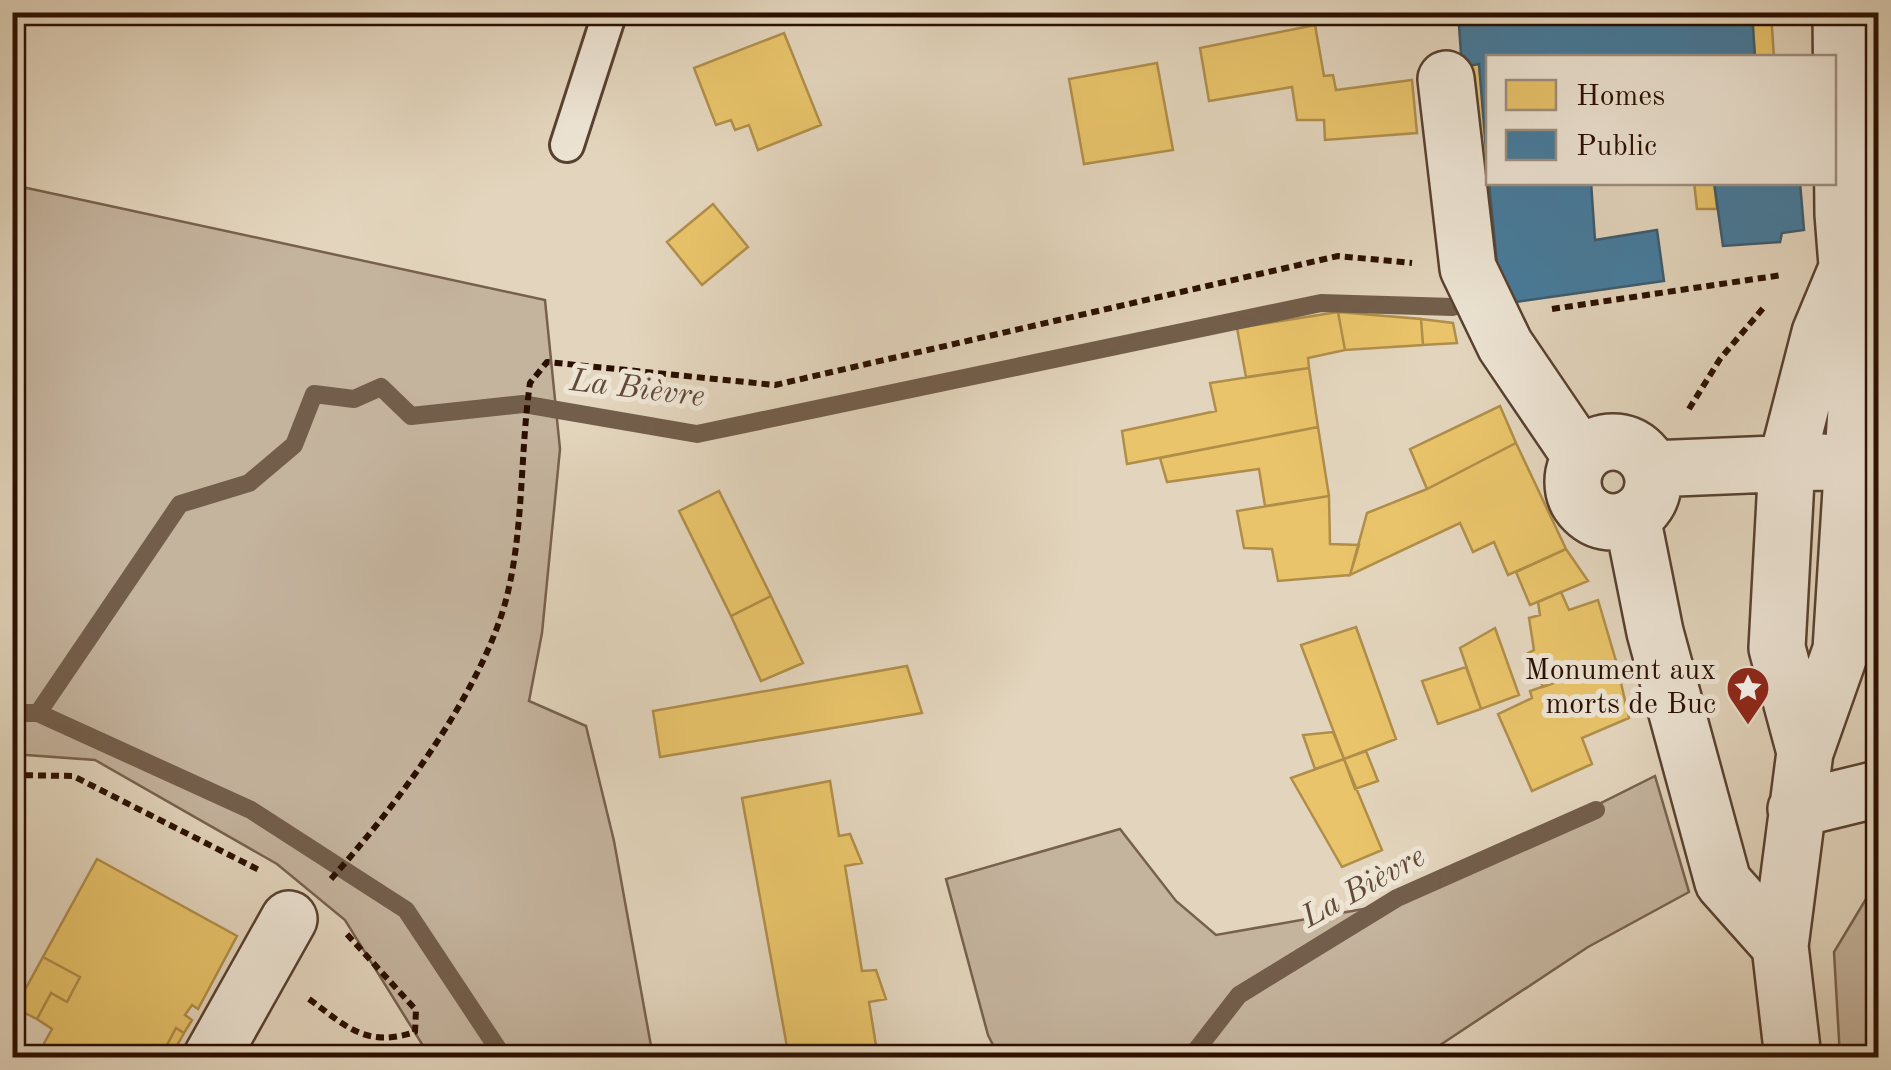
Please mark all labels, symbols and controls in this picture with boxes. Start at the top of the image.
legend [1486,55,1836,185]
text: Homes [1576,82,1665,112]
text: Public [1576,132,1657,162]
water label: La Bièvre [567,366,706,414]
place label: Monument aux morts de Buc [1525,656,1716,720]
place icon: Monument aux morts de Buc [1725,665,1771,726]
water label: La Bièvre [1296,841,1431,935]

